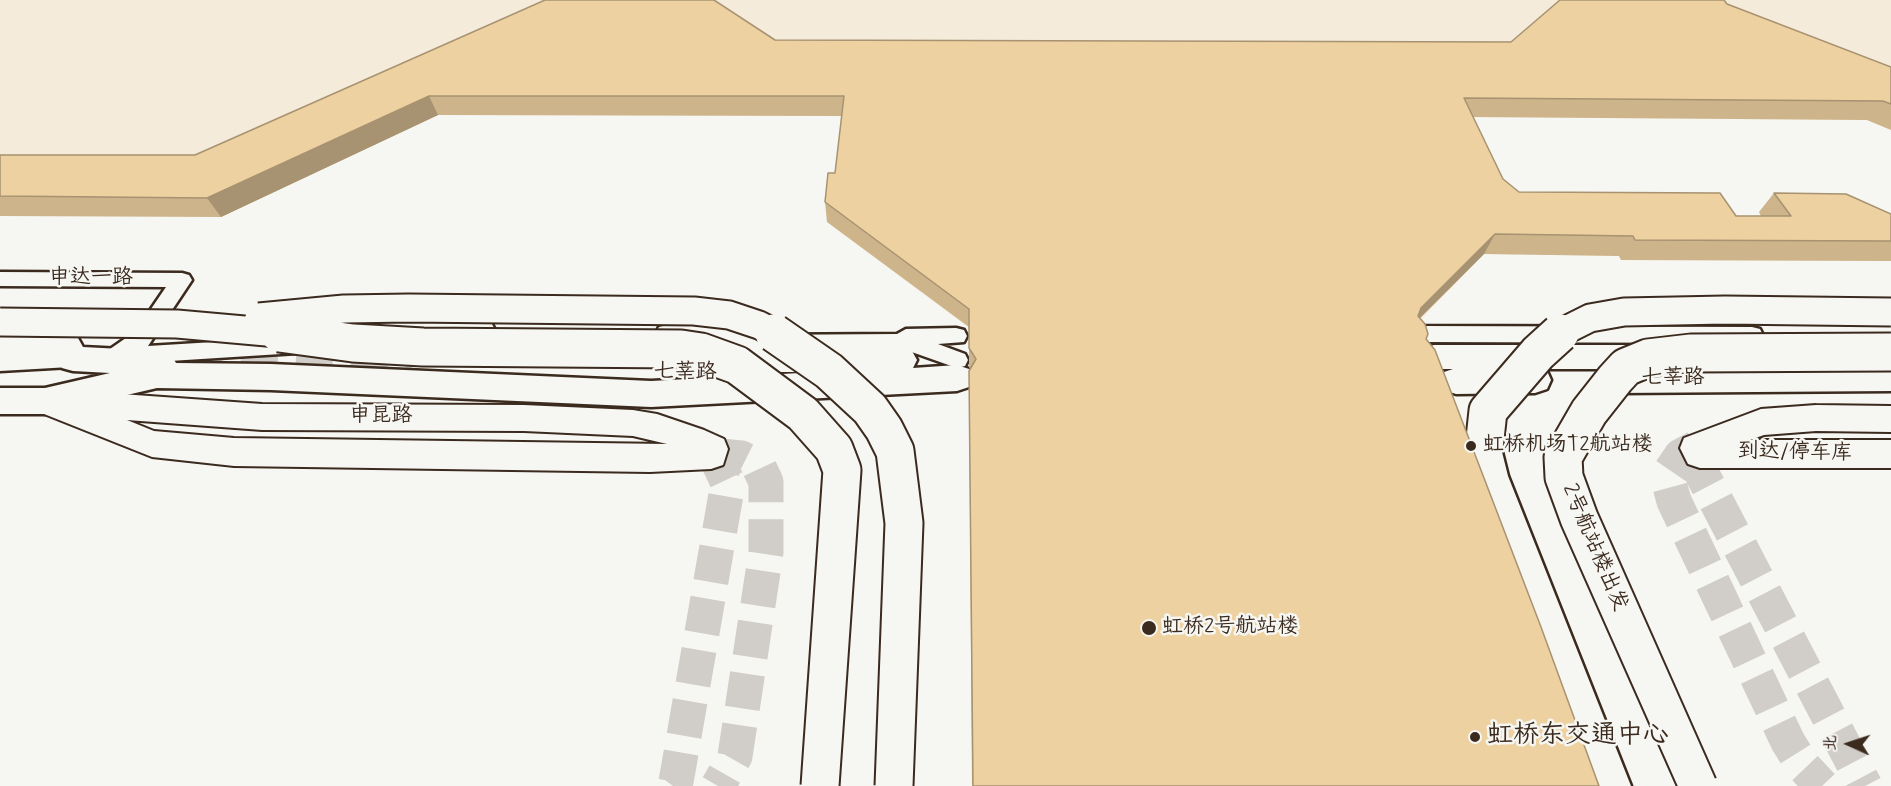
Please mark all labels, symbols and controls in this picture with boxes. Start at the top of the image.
street label: 申达一路 [49,266,133,292]
street label: 七莘路 [653,360,717,386]
street label: 七莘路 [1642,366,1704,392]
street label: 申昆路 [350,404,412,430]
place label: 虹桥机场T2航站楼 [1483,433,1652,459]
marker: 虹桥机场T2航站楼 [1464,439,1478,453]
street label: 到达/停车库 [1738,439,1852,467]
street label: 2号航站楼出发 [1556,480,1632,616]
place label: 虹桥2号航站楼 [1162,615,1298,641]
marker: 虹桥2号航站楼 [1140,619,1158,637]
north arrow [1819,714,1879,774]
place label: 虹桥东交通中心 [1487,721,1669,753]
marker: 虹桥东交通中心 [1468,730,1482,744]
text: 北 [1820,734,1841,752]

